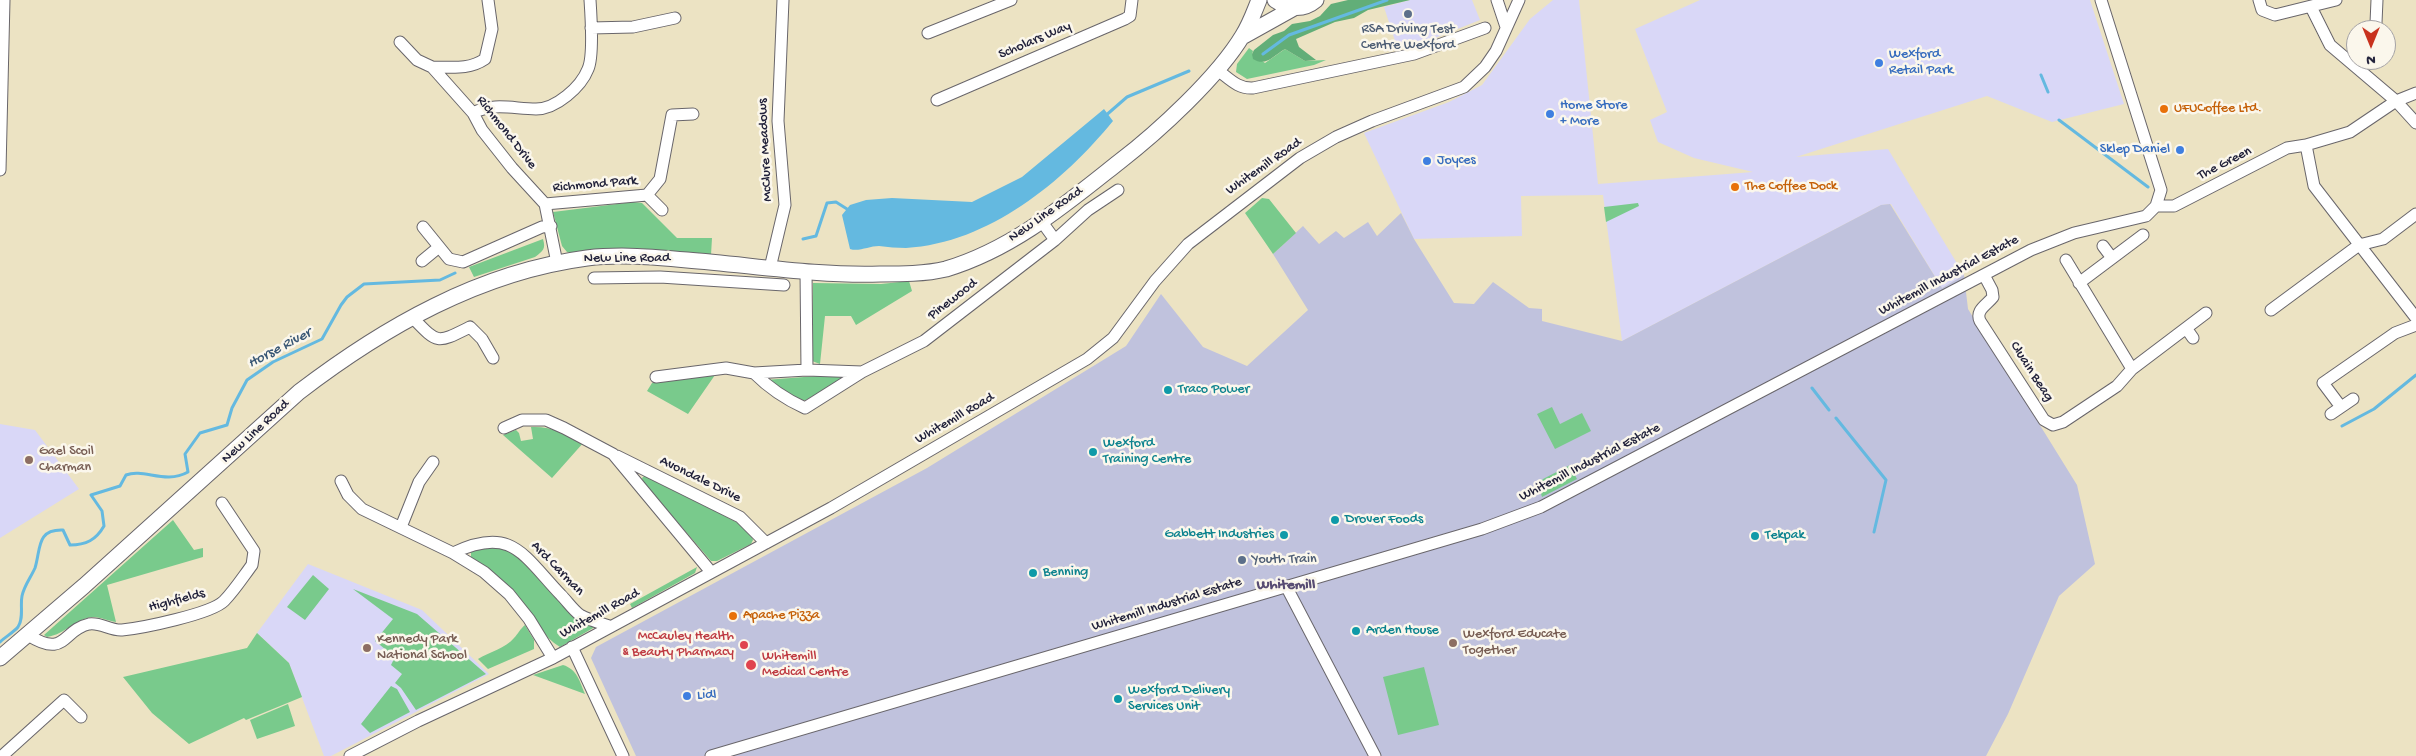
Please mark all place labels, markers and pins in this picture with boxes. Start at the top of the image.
marker: RSA Driving Test Centre Wexford [1402,8,1414,20]
place label: RSA Driving Test Centre Wexford [1361,22,1455,54]
place label: Wexford Retail Park [1889,47,1953,80]
marker: Wexford Retail Park [1873,57,1885,69]
place label: Home Store + More [1560,98,1627,130]
place label: UFUCoffee Ltd. [2174,101,2262,117]
marker: UFUCoffee Ltd. [2158,103,2170,115]
marker: Home Store + More [1544,108,1556,120]
place label: Sklep Daniel [2100,142,2170,158]
marker: Sklep Daniel [2174,144,2186,156]
place label: Joyces [1437,153,1476,169]
marker: Joyces [1421,155,1433,167]
place label: The Coffee Dock [1745,179,1837,195]
marker: The Coffee Dock [1729,181,1741,193]
place label: Traco Power [1178,382,1249,398]
marker: Traco Power [1162,384,1174,396]
place label: Wexford Training Centre [1103,436,1191,468]
place label: Gael Scoil Charman [39,444,94,477]
marker: Wexford Training Centre [1087,446,1099,458]
marker: Gael Scoil Charman [23,454,35,466]
place label: Drover Foods [1345,512,1423,528]
marker: Drover Foods [1329,514,1341,526]
place label: Gabbett Industries [1165,527,1274,543]
place label: Tekpak [1765,528,1805,544]
marker: Gabbett Industries [1278,529,1290,541]
marker: Tekpak [1749,530,1761,542]
place label: Youth Train [1252,552,1317,568]
marker: Youth Train [1236,554,1248,566]
place label: Benning [1043,565,1088,581]
marker: Benning [1027,567,1039,579]
place label: Apache Pizza [743,608,820,624]
marker: Apache Pizza [727,610,739,622]
place label: Arden House [1366,623,1439,639]
marker: Arden House [1350,625,1362,637]
place label: Wexford Educate Together [1463,627,1566,660]
place label: McCauley Health & Beauty Pharmacy [622,629,734,662]
place label: Kennedy Park National School [377,632,467,664]
marker: Wexford Educate Together [1447,637,1459,649]
marker: McCauley Health & Beauty Pharmacy [738,639,750,651]
marker: Kennedy Park National School [361,642,373,654]
place label: Whitemill Medical Centre [762,649,848,682]
marker: Whitemill Medical Centre [744,658,758,672]
place label: Wexford Delivery Services Unit [1128,683,1230,716]
place label: Lidl [697,688,716,704]
marker: Lidl [681,690,693,702]
marker: Wexford Delivery Services Unit [1112,693,1124,705]

